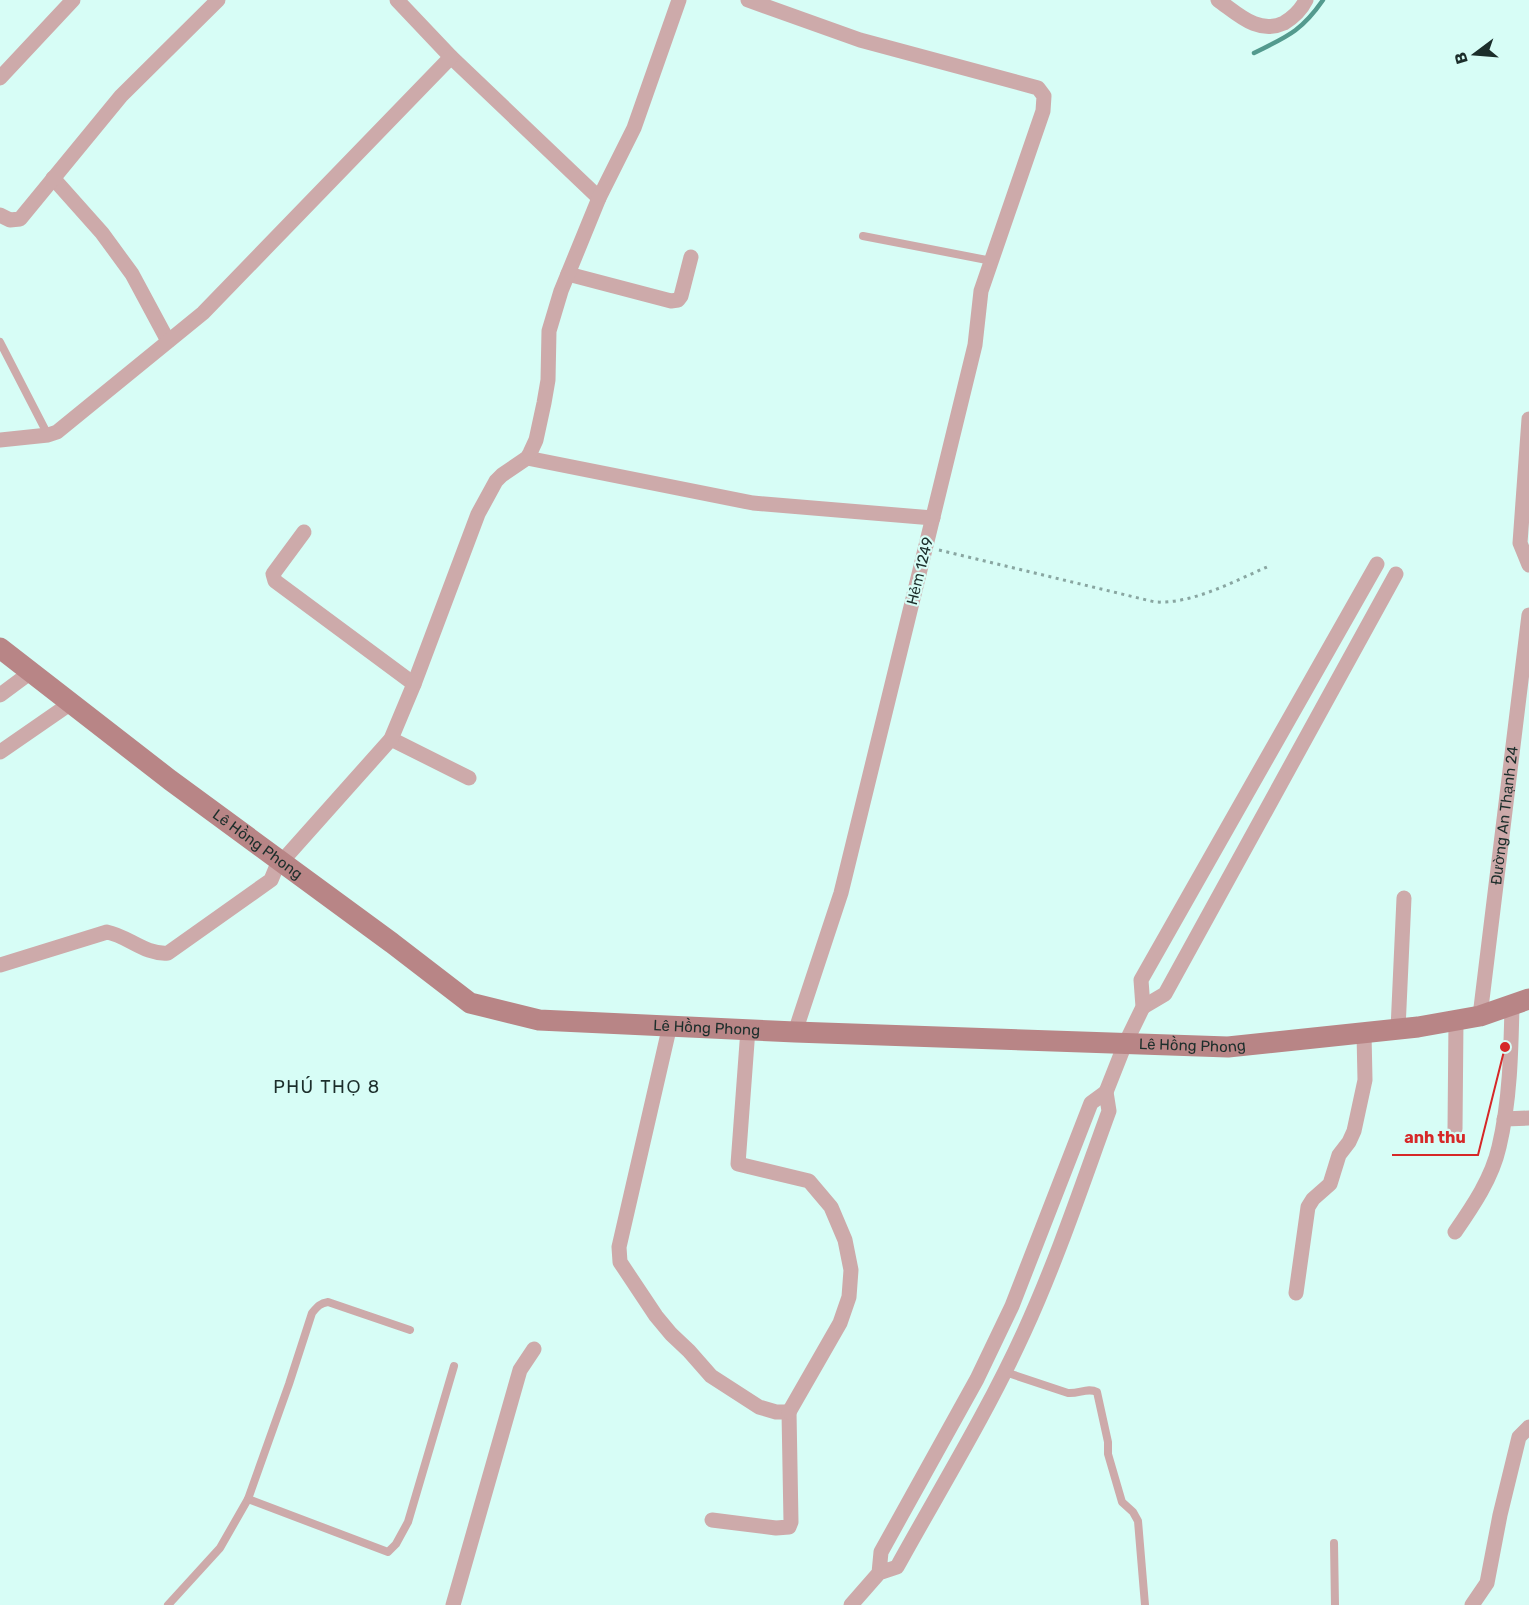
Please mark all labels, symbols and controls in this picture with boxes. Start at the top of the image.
north arrow [1445,24,1505,84]
text: B [1450,50,1472,66]
street label: Hẻm 1249 [903,535,937,607]
street label: Đường An Thạnh 24 [1487,745,1522,886]
street label: Lê Hồng Phong [209,805,306,883]
street label: Lê Hồng Phong [653,1016,761,1039]
street label: Lê Hồng Phong [1139,1035,1247,1056]
district label: PHÚ THỌ 8 [273,1076,381,1098]
callout: anh thu [1392,1121,1478,1155]
text: anh thu [1404,1128,1466,1147]

